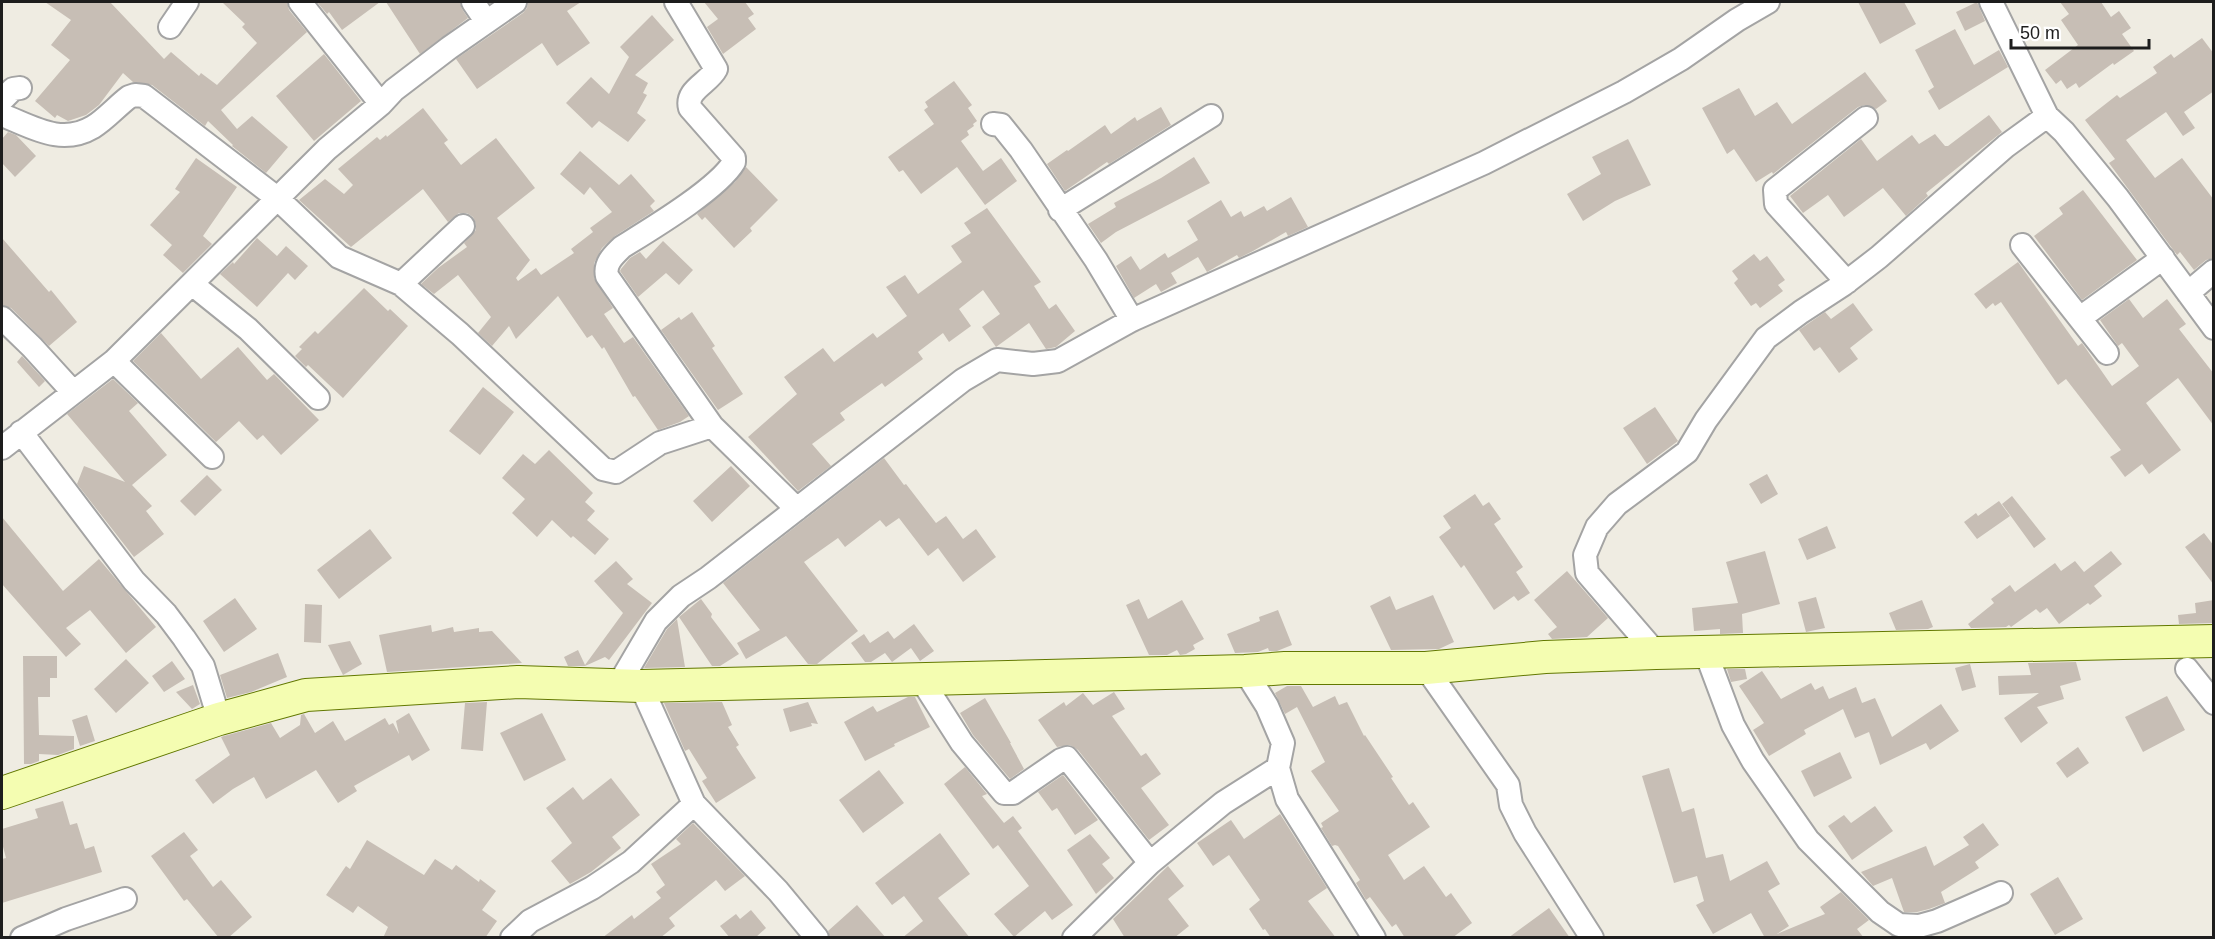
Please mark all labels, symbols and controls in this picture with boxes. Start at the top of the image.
scale bar [2011,12,2149,50]
text: 50 m [2020,23,2060,43]

